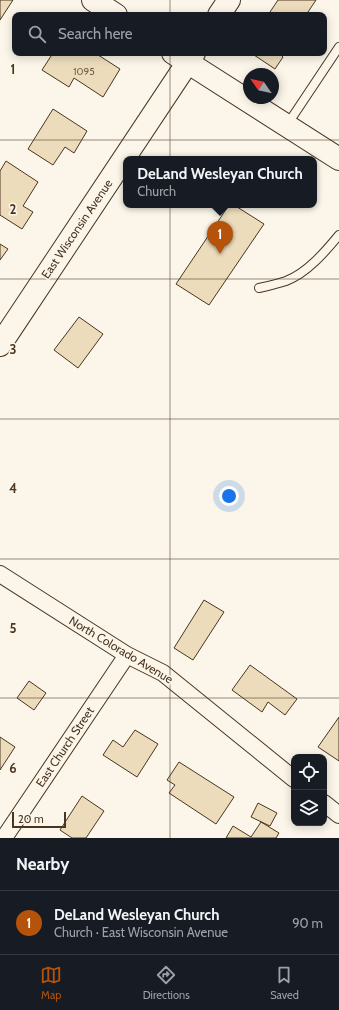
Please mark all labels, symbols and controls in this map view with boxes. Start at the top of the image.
search box [12,12,327,56]
icon: search [26,23,48,45]
text: Search here [58,25,133,43]
text: 1 [11,61,15,77]
house number: 1095 [73,65,95,78]
north arrow [243,68,279,104]
popup [123,156,317,208]
text: DeLand Wesleyan Church [137,165,303,183]
street label: East Wisconsin Avenue [38,176,115,281]
text: Church [137,183,176,199]
text: 2 [10,201,17,217]
pin: 1 [207,221,233,254]
text: 3 [9,341,17,357]
text: 4 [9,480,17,496]
your location [219,486,239,506]
street label: North Colorado Avenue [67,613,176,687]
text: 5 [10,620,17,636]
street label: East Church Street [32,704,97,790]
map controls [291,754,327,826]
button: locate [291,754,327,790]
text: 6 [9,760,17,776]
button: layers [291,790,327,826]
scale bar [12,810,66,829]
text: 20 m [18,812,44,826]
text: Nearby [16,854,69,874]
text: DeLand Wesleyan Church [54,906,219,924]
text: 1 [27,915,31,931]
text: 90 m [292,915,323,931]
text: Church · East Wisconsin Avenue [54,924,228,940]
tab: Map [40,964,62,1002]
tab: Directions [143,964,190,1002]
tab: Saved [270,964,299,1002]

